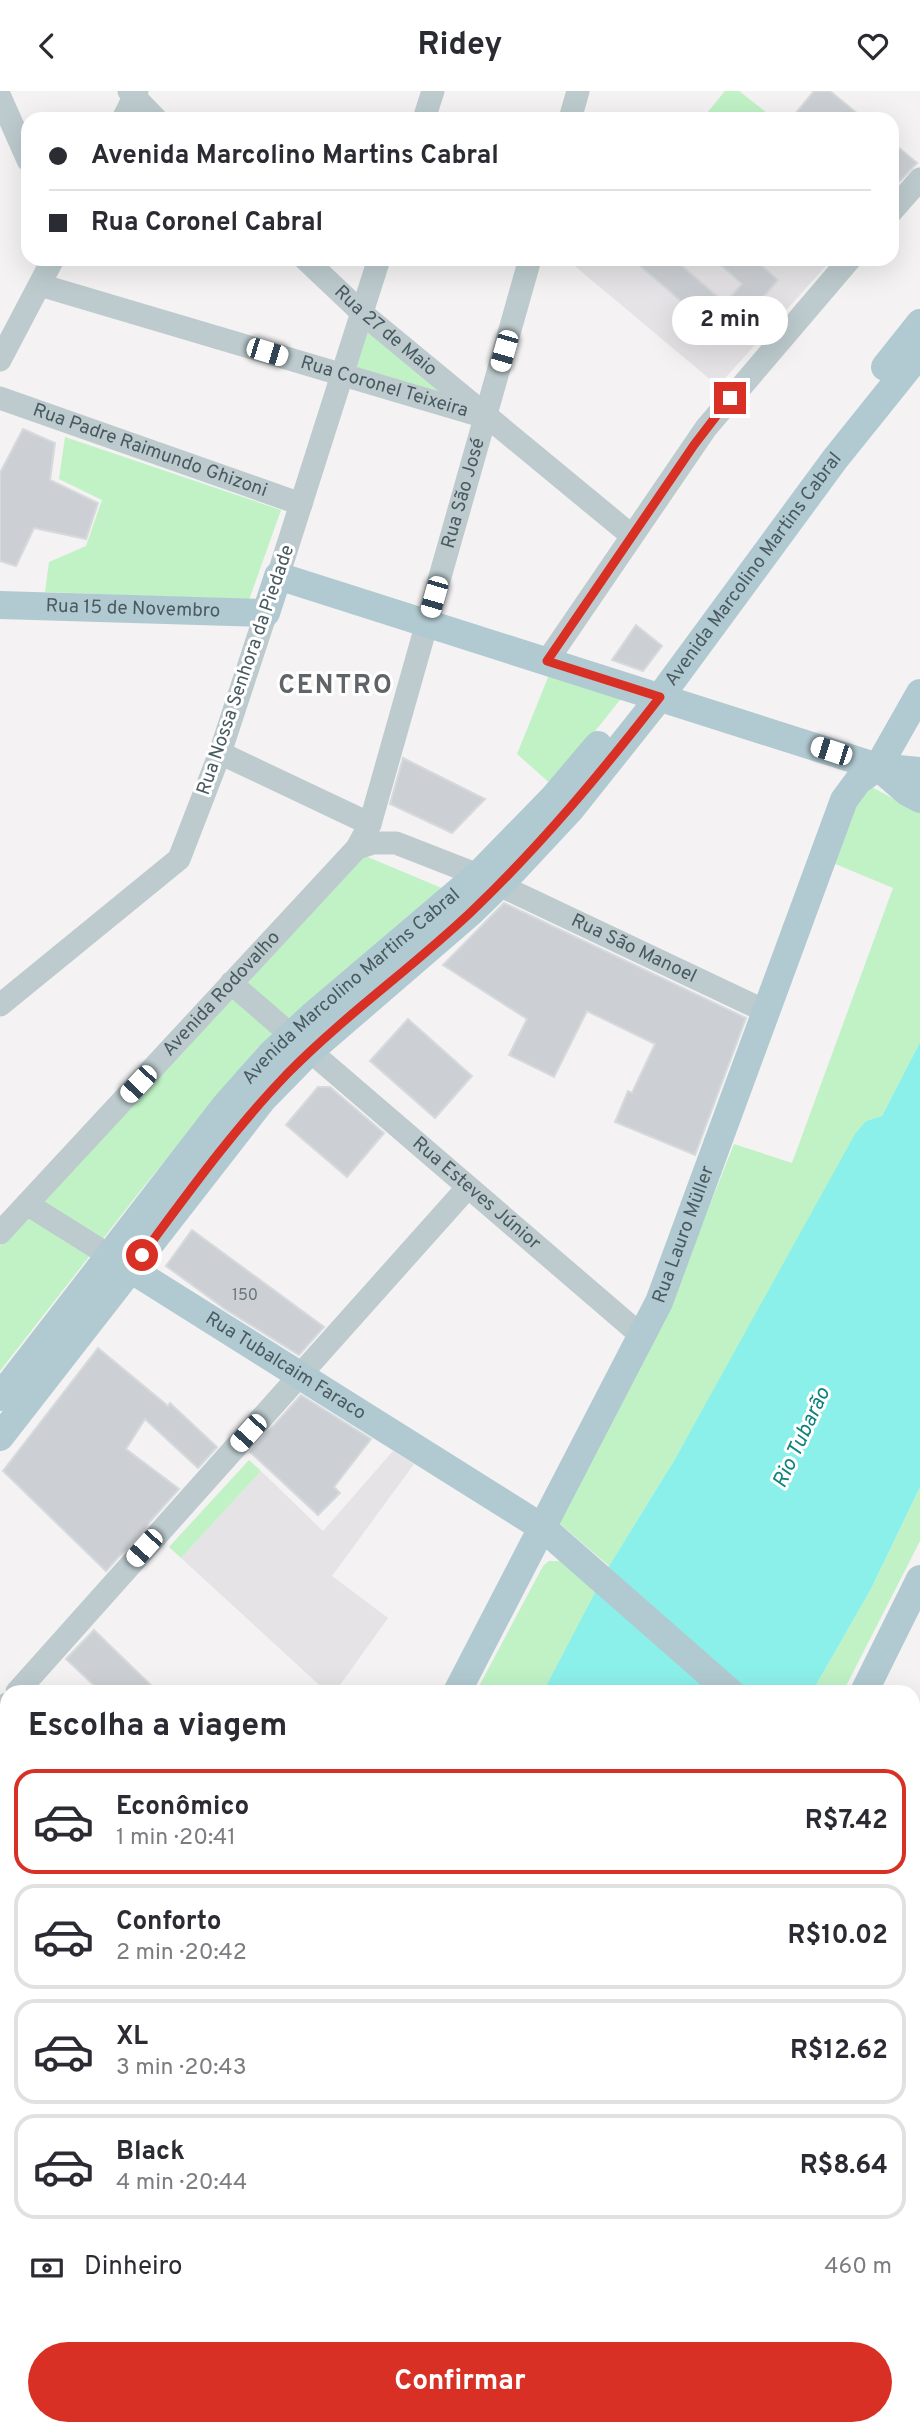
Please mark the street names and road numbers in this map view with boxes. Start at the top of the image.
street label: Rua 27 de Maio [329,280,442,382]
street label: Rua Coronel Teixeira [297,351,471,423]
street label: Rua Padre Raimundo Ghizoni [30,398,270,503]
street label: Rua São José [437,435,491,551]
street label: Avenida Marcolino Martins Cabral [660,448,847,691]
street label: Rua Nossa Senhora da Piedade [192,542,300,798]
street label: Rua 15 de Novembro [45,594,221,624]
street label: Avenida Marcolino Martins Cabral [237,883,465,1090]
street label: Rua São Manoel [567,909,700,989]
street label: Avenida Rodovalho [157,926,286,1062]
street label: Rua Esteves Júnior [407,1132,546,1256]
street label: Rua Lauro Müller [648,1162,720,1307]
street label: Rua Tubalcaim Faraco [200,1307,370,1426]

